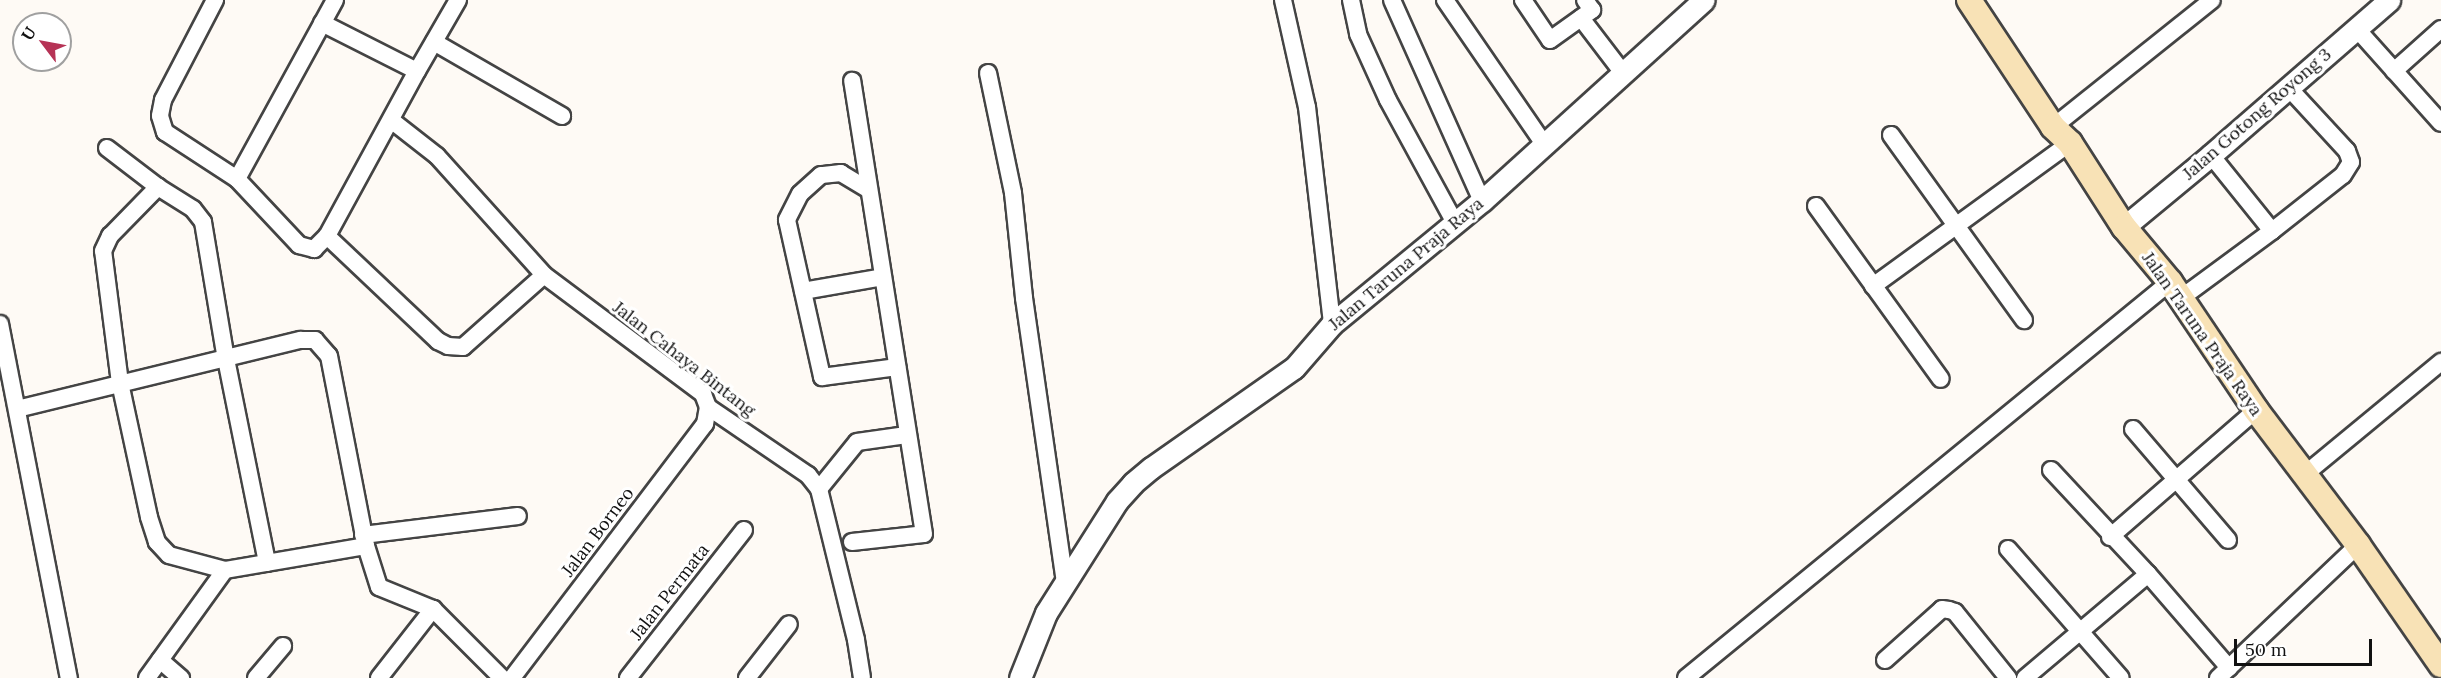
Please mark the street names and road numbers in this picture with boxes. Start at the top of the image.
street label: Jalan Gotong Royong 3 [2178,44,2336,184]
street label: Jalan Taruna Praja Raya [1324,193,1488,335]
street label: Jalan Taruna Praja Raya [2137,248,2267,420]
street label: Jalan Cahaya Bintang [608,297,760,421]
street label: Jalan Borneo [557,483,639,581]
street label: Jalan Permata [626,540,714,644]

